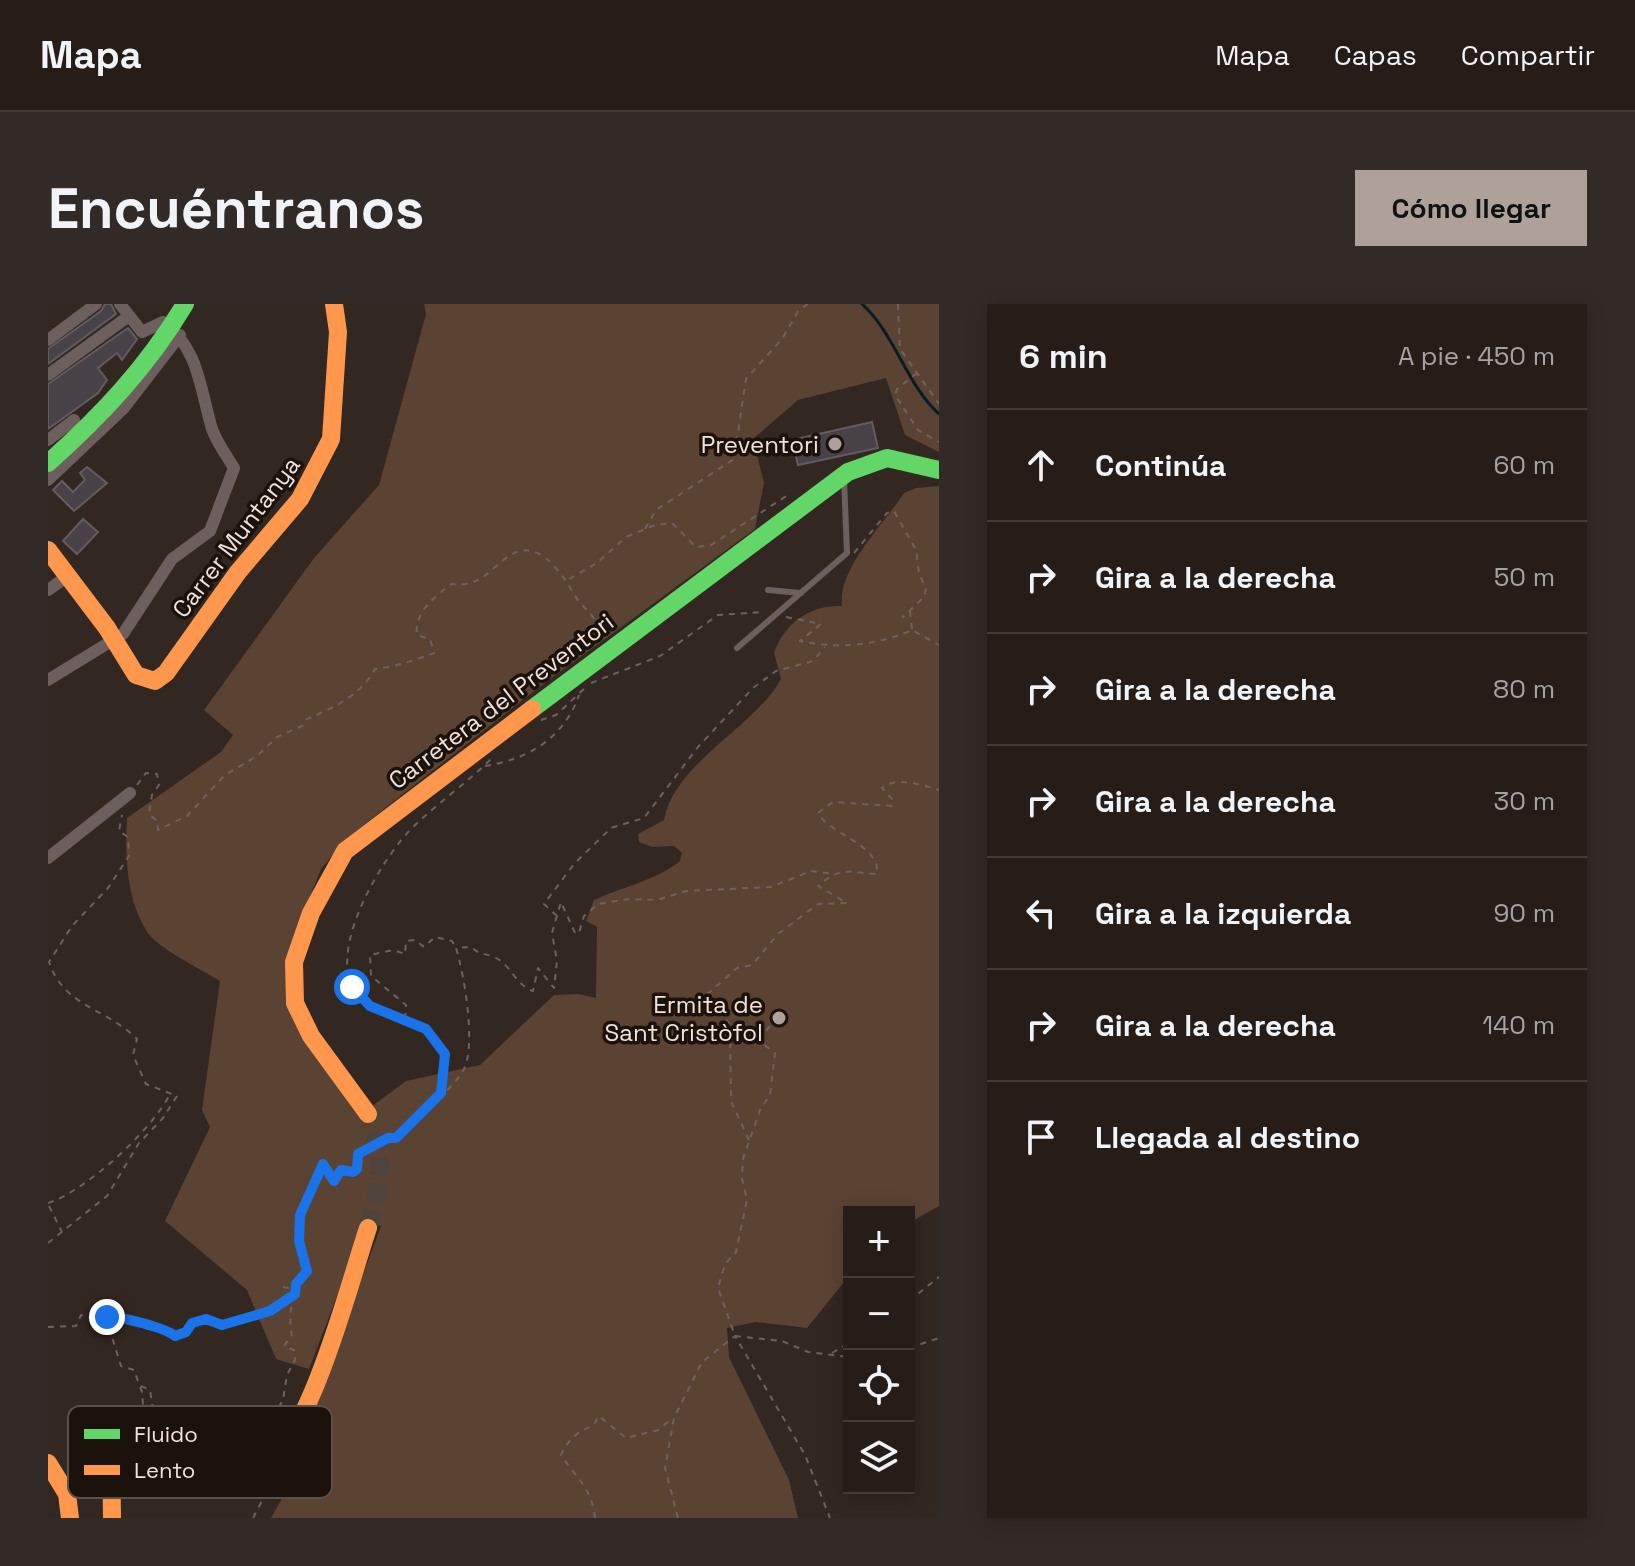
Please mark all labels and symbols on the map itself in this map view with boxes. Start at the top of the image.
place label: Preventori [701,429,819,460]
marker: Preventori [826,435,844,453]
street label: Carrer Muntanya [165,450,307,624]
street label: Carretera del Preventori [382,606,620,796]
route start [334,969,370,1005]
place label: Ermita de Sant Cristòfol [604,989,763,1048]
marker: Ermita de Sant Cristòfol [770,1009,788,1027]
route end [89,1299,125,1335]
legend [68,1406,332,1498]
text: Fluido [134,1420,198,1448]
text: Lento [134,1456,195,1484]

